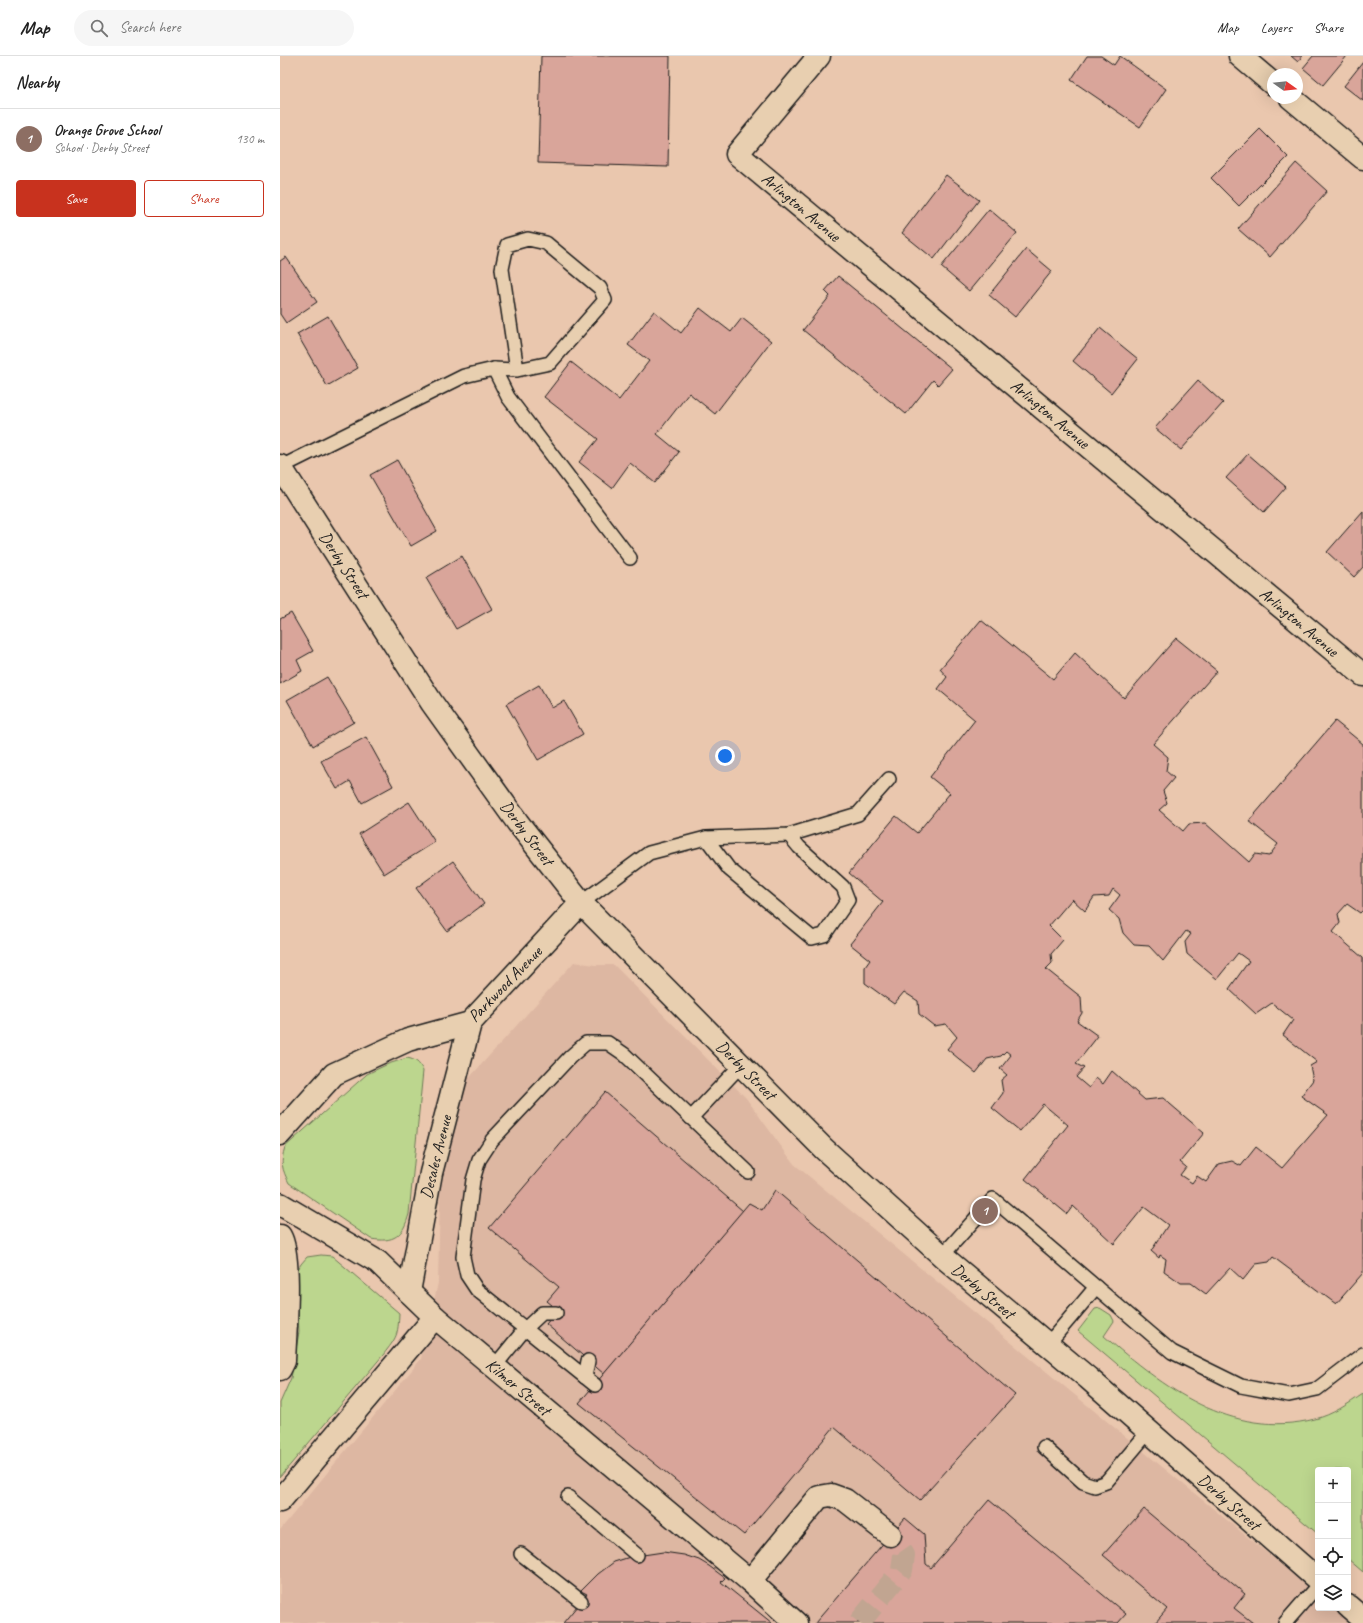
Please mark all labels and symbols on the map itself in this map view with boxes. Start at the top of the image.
north arrow [1267,68,1303,104]
street label: Arlington Avenue [757,168,846,247]
street label: Arlington Avenue [1006,375,1095,454]
street label: Derby Street [315,528,375,604]
street label: Arlington Avenue [1255,583,1344,662]
your location [715,746,735,766]
street label: Derby Street [496,796,560,871]
street label: Parkwood Avenue [464,941,548,1026]
street label: Derby Street [712,1036,782,1106]
street label: Desales Avenue [415,1112,457,1201]
pin: 1 [972,1196,998,1226]
street label: Derby Street [947,1259,1021,1325]
street label: Kilmer Street [481,1354,556,1422]
street label: Derby Street [1194,1469,1266,1536]

